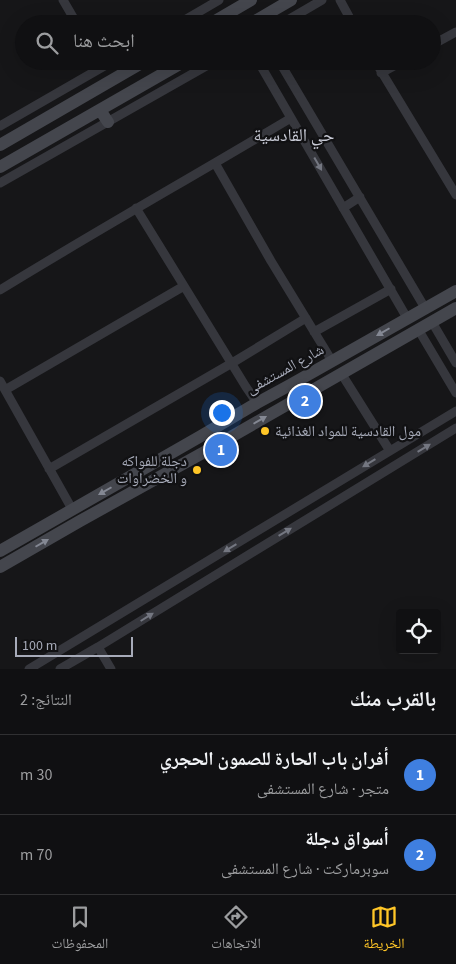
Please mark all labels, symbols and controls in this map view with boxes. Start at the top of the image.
search box [15,15,441,70]
text: ابحث هنا [73,28,135,55]
icon: search [33,29,61,57]
district label: حي القادسية [254,123,334,150]
one-way arrow [313,157,322,171]
one-way arrow [376,327,390,336]
street label: شارع المستشفى [243,339,328,399]
pin: 2 [289,382,321,420]
your location [209,400,235,426]
one-way arrow [253,415,267,424]
place label: مول القادسية للمواد الغذائية [275,421,421,442]
marker: مول القادسية للمواد الغذائية [259,425,271,437]
pin: 1 [205,431,237,469]
one-way arrow [418,443,431,452]
place label: دجلة للفواكه و الخضراوات [117,451,187,489]
one-way arrow [363,459,376,468]
marker: دجلة للفواكه و الخضراوات [191,464,203,476]
one-way arrow [99,486,112,495]
one-way arrow [279,527,292,536]
one-way arrow [36,538,49,547]
one-way arrow [224,543,237,552]
map controls [396,609,441,654]
button: locate [396,609,441,654]
one-way arrow [140,612,153,622]
scale bar [15,634,132,657]
text: 100 m [22,636,57,656]
text: بالقرب منك [350,684,436,714]
text: النتائج: 2 [20,689,72,711]
text: أفران باب الحارة للصمون الحجري [160,746,389,773]
text: 30 m [20,764,52,786]
text: 1 [416,764,424,786]
text: متجر · شارع المستشفى [257,778,389,800]
text: أسواق دجلة [305,826,389,853]
text: 70 m [20,844,52,866]
text: 2 [416,844,424,866]
text: سوبرماركت · شارع المستشفى [221,858,389,880]
tab: المحفوظات [51,903,108,957]
tab: الاتجاهات [211,903,261,957]
tab: الخريطة [363,903,405,957]

